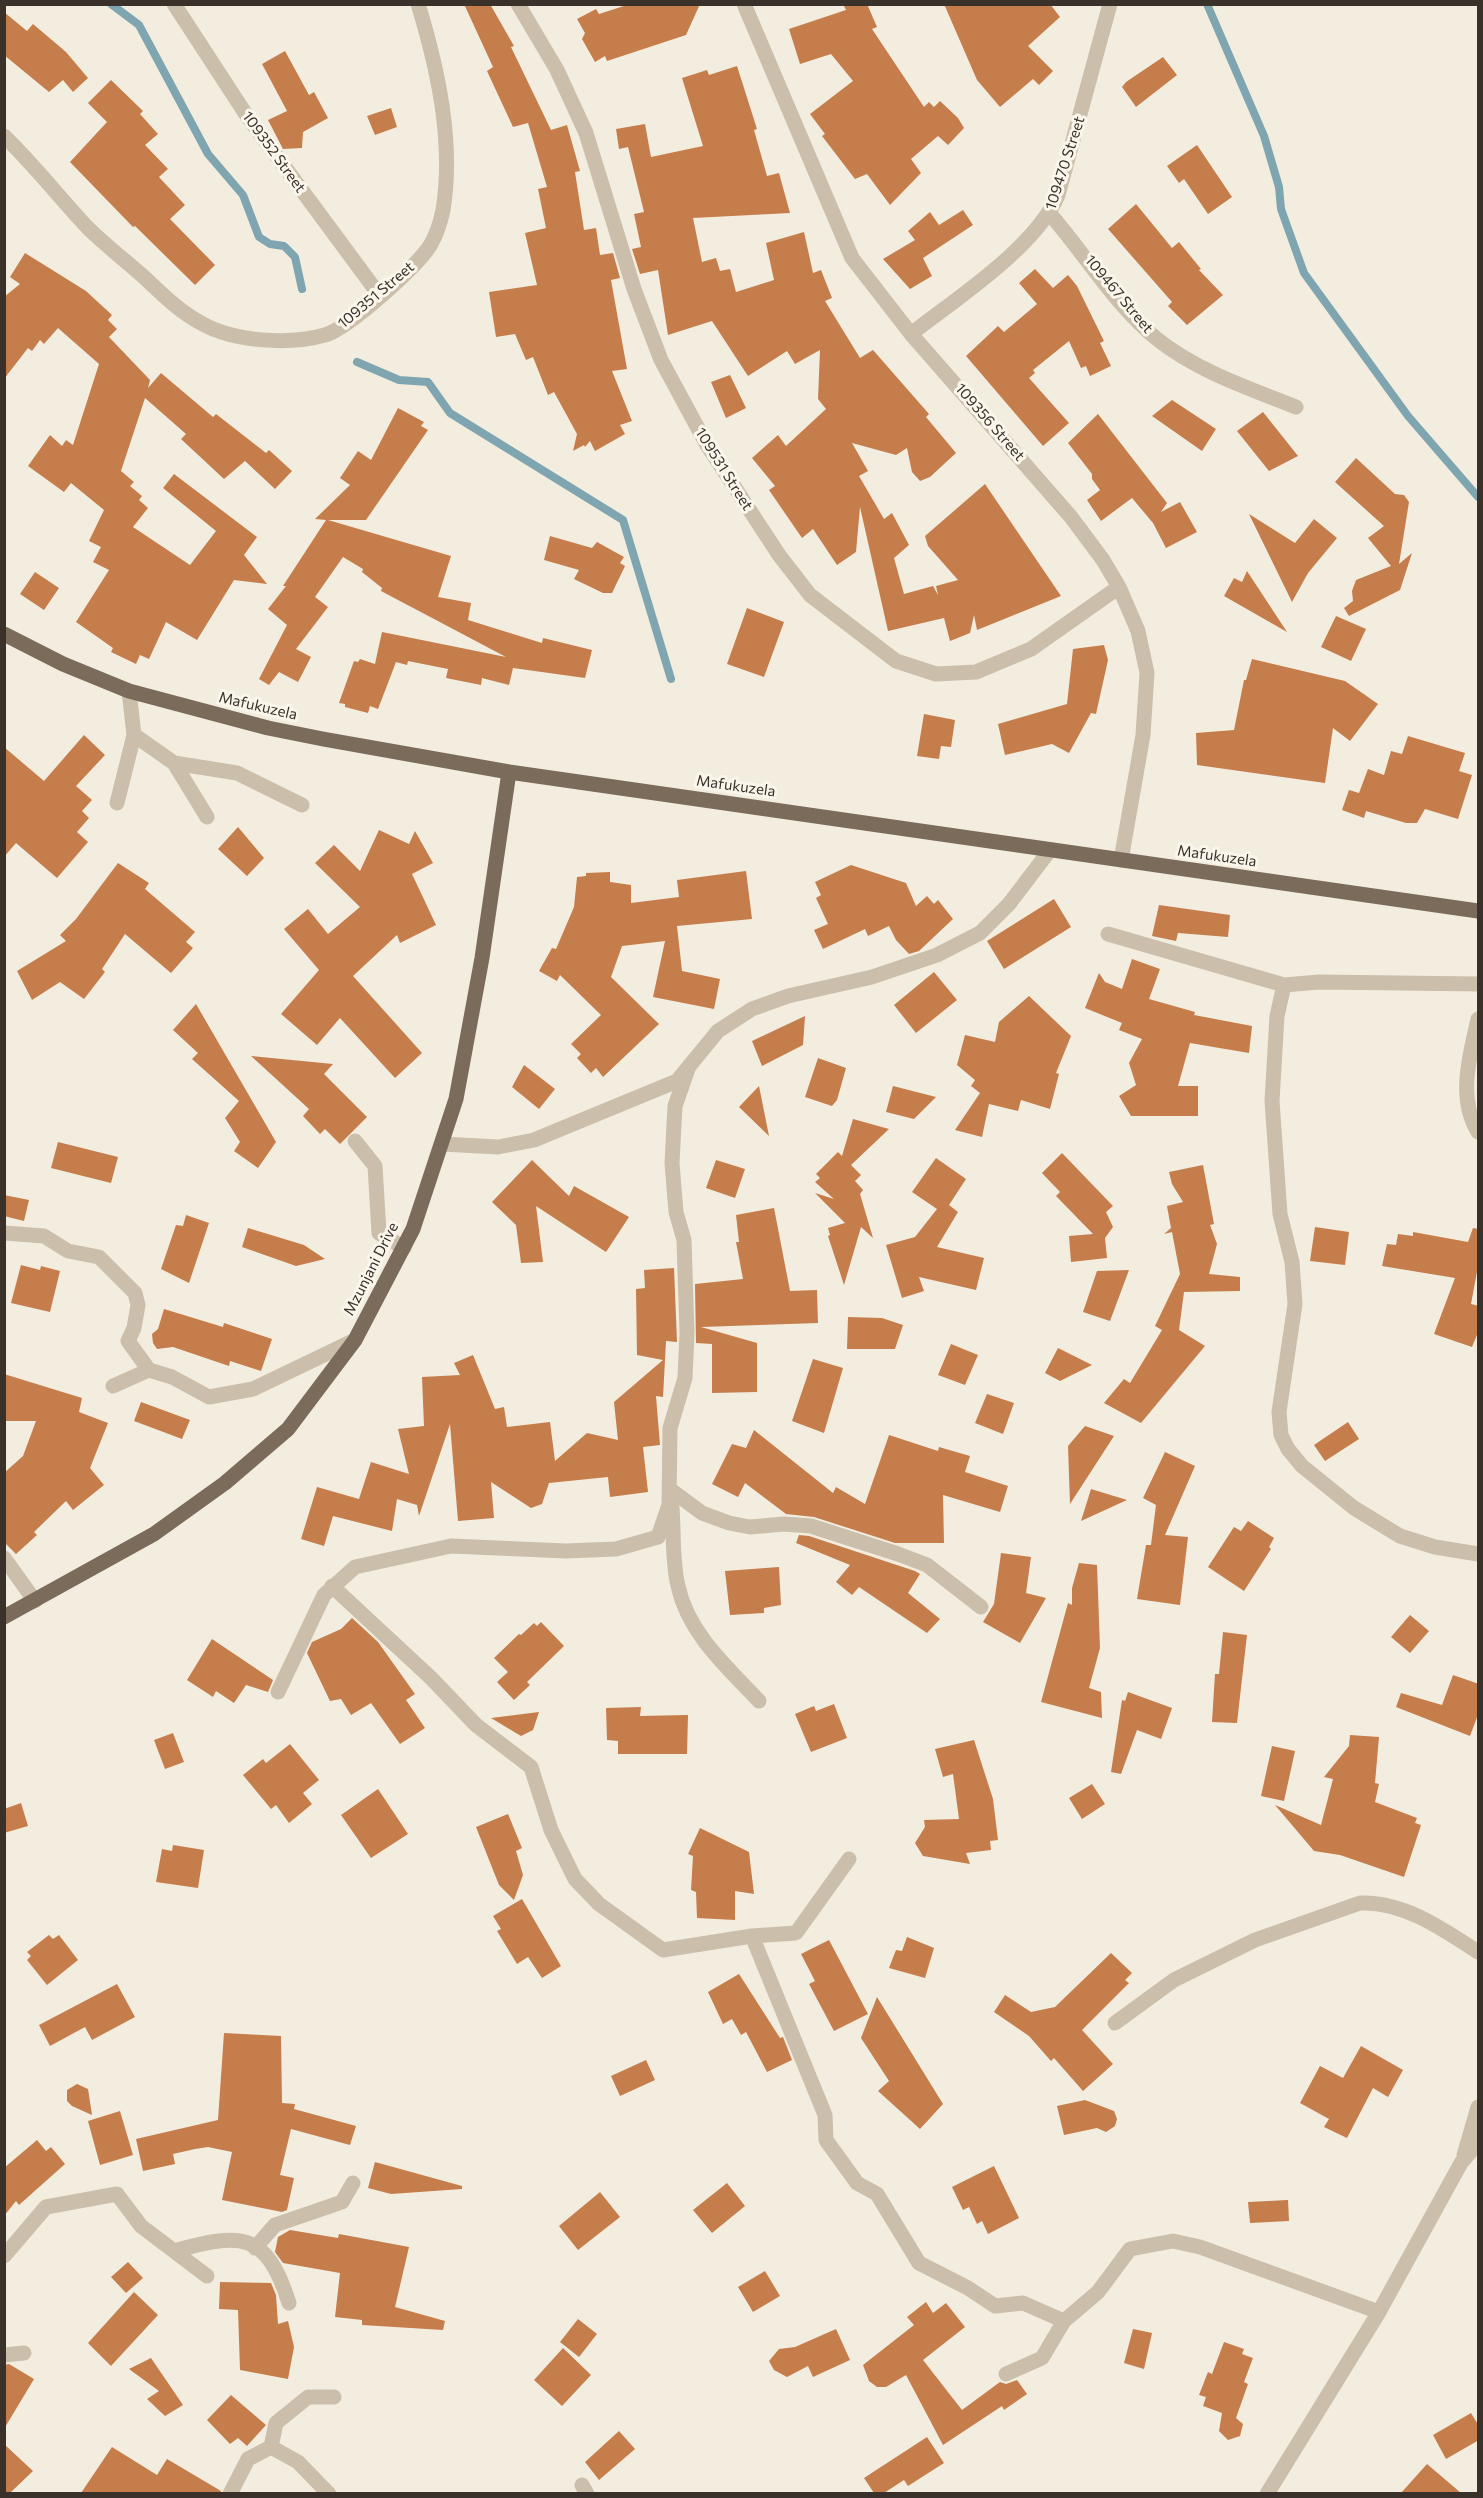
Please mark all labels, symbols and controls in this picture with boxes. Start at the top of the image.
street label: 109352 Street [238,108,310,196]
street label: 109470 Street [1041,114,1089,212]
street label: 109467 Street [1081,251,1157,337]
street label: 109351 Street [334,258,418,332]
street label: 109356 Street [951,380,1029,464]
street label: 109531 Street [691,424,757,514]
street label: Mafukuzela [217,688,299,724]
street label: Mafukuzela [695,772,777,800]
street label: Mafukuzela [1176,842,1258,870]
street label: Mzunjani Drive [340,1219,402,1319]

